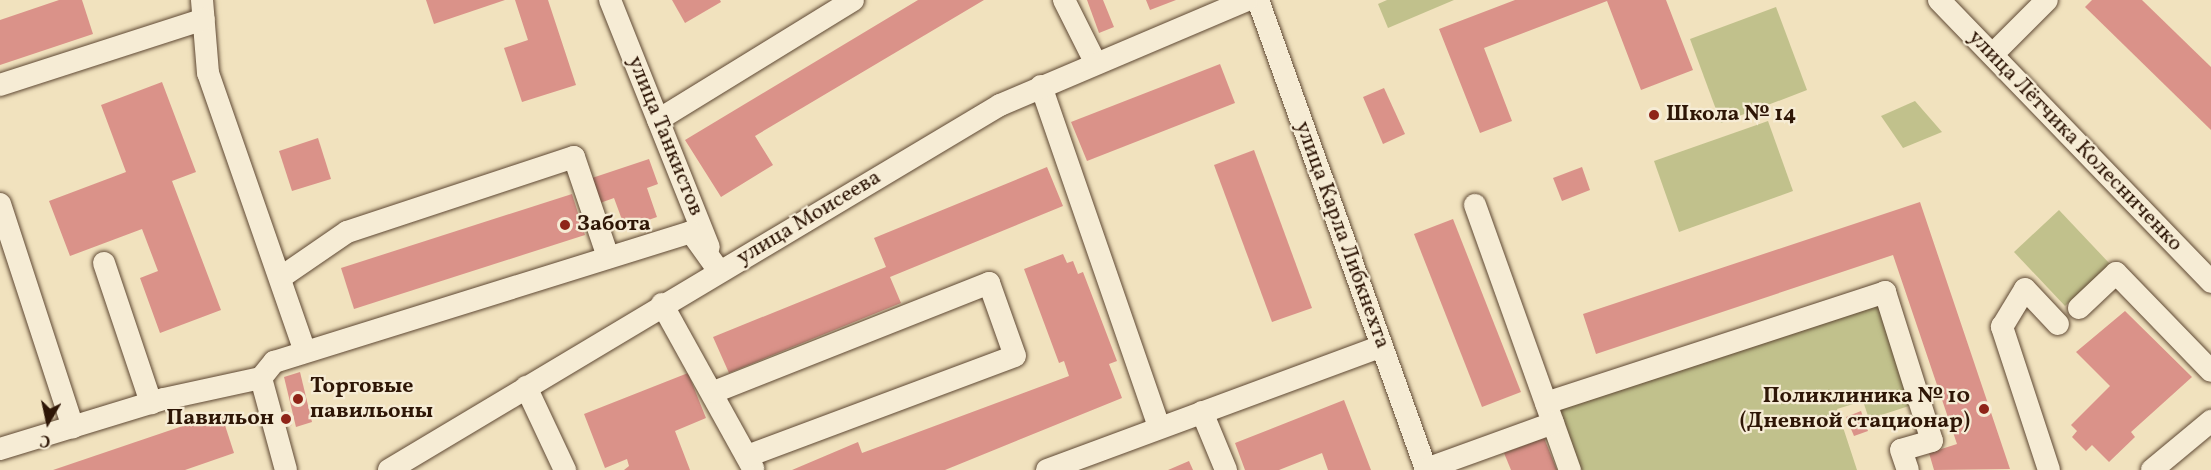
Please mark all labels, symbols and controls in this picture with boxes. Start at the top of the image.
street label: улица Лётчика Колесниченко [1962,25,2188,257]
street label: улица Танкистов [621,52,709,220]
place label: Школа № 14 [1666,102,1796,128]
marker: Школа № 14 [1647,108,1661,122]
street label: улица Карла Либкнехта [1289,118,1395,352]
street label: улица Моисеева [732,165,886,271]
place label: Забота [577,212,651,238]
marker: Забота [558,218,572,232]
place label: Торговые павильоны [310,373,433,424]
place label: Поликлиника № 10 (Дневной стационар) [1740,383,1970,434]
north arrow [18,392,78,452]
marker: Торговые павильоны [291,392,305,406]
marker: Поликлиника № 10 (Дневной стационар) [1975,400,1993,418]
place label: Павильон [166,406,274,432]
marker: Павильон [279,412,293,426]
text: С [38,428,52,451]

